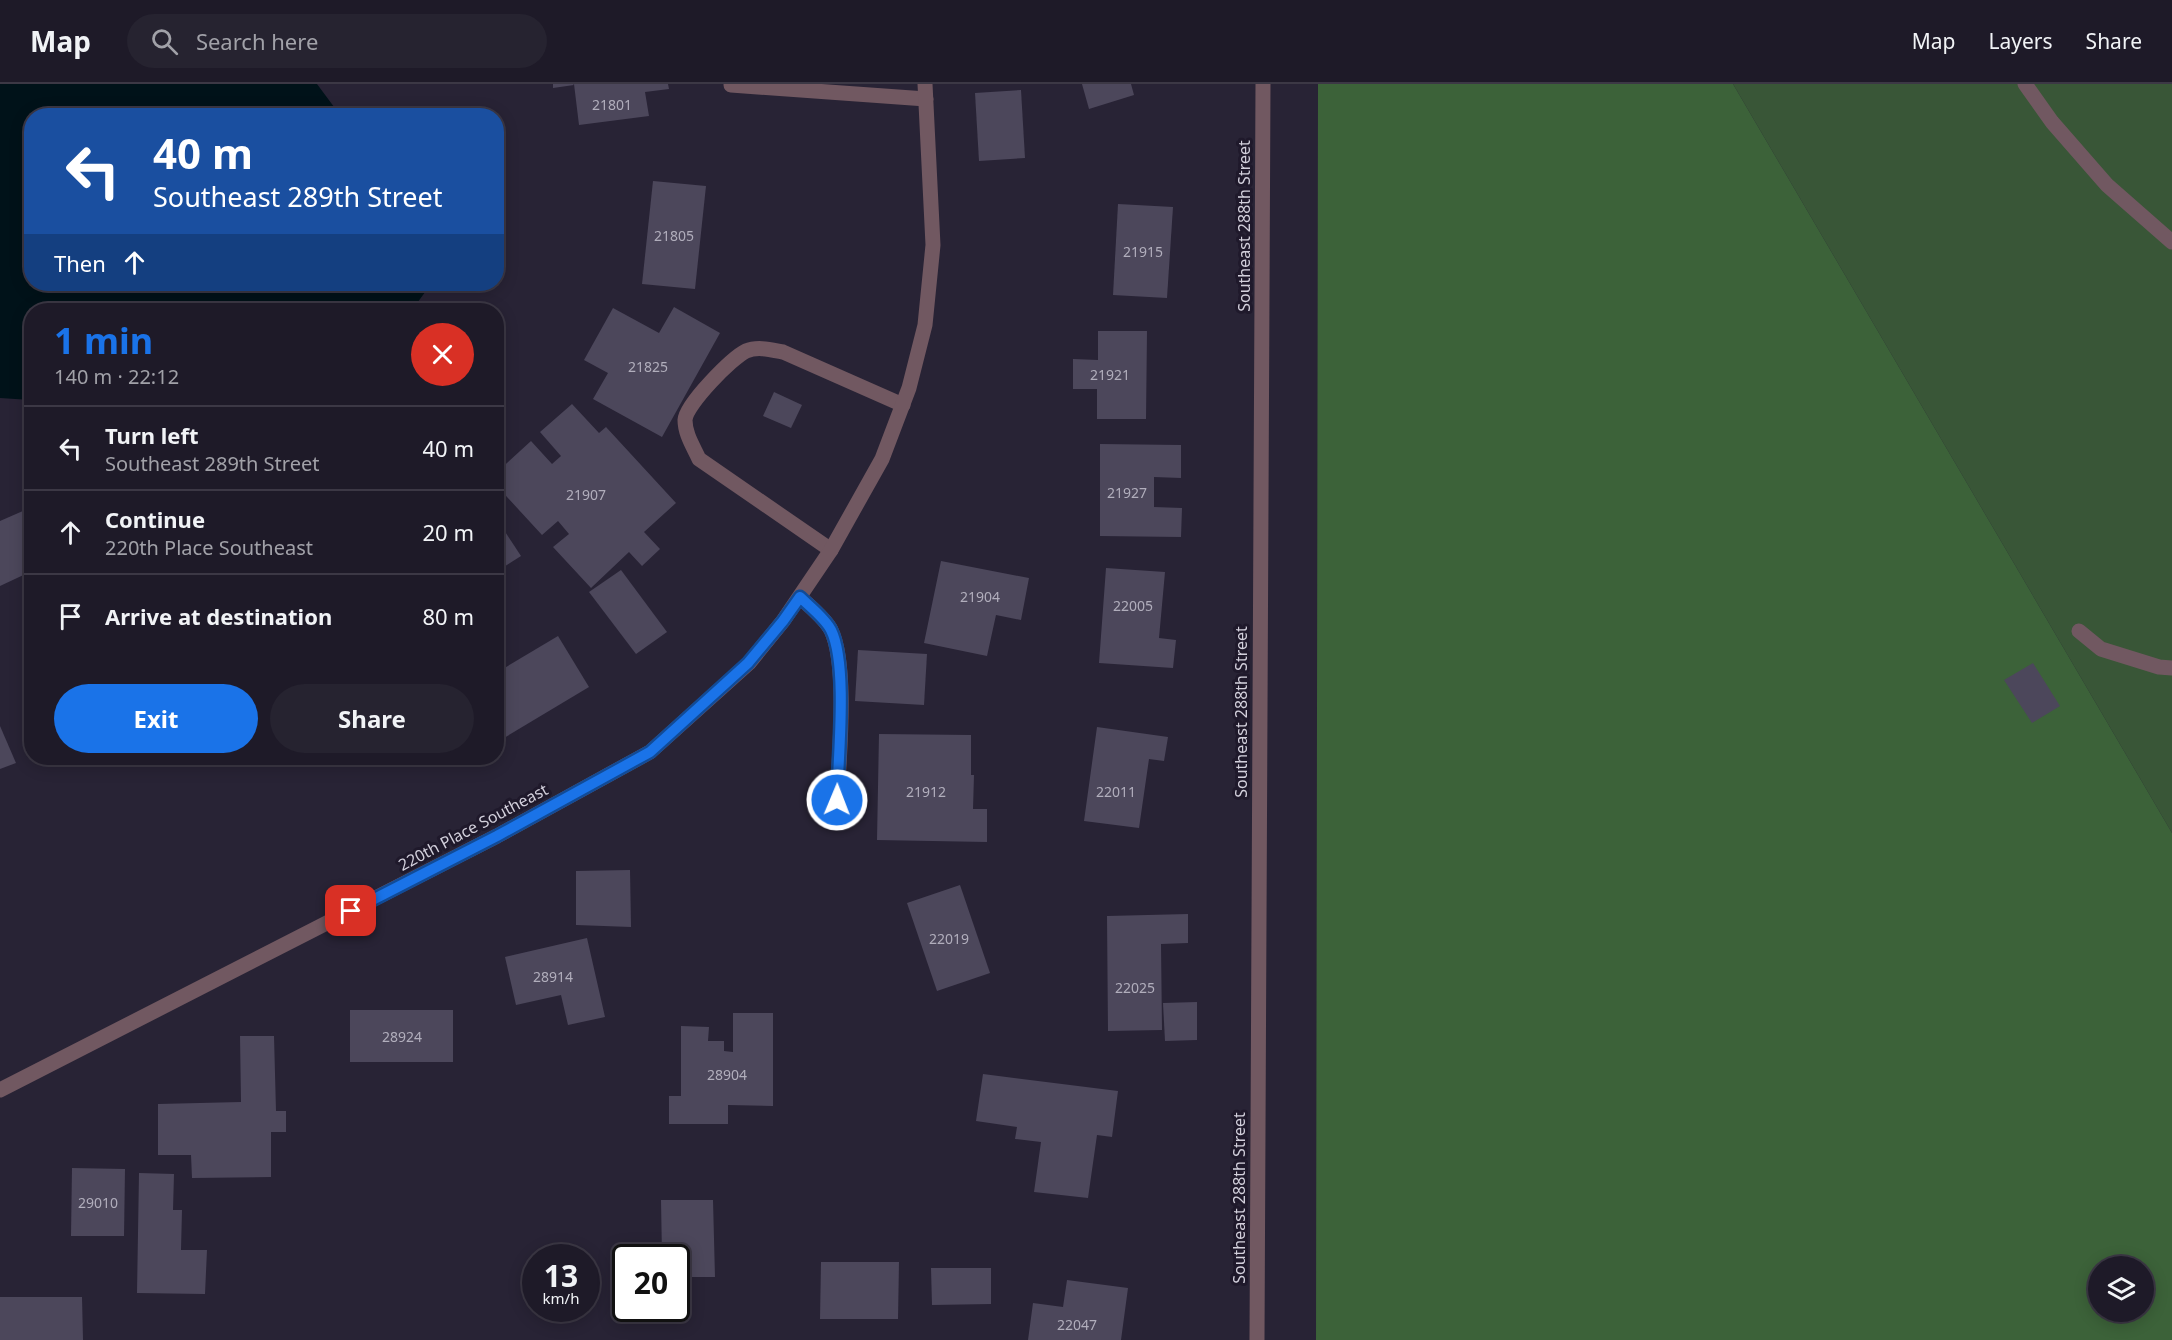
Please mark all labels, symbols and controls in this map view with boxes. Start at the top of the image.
search box [127,14,547,68]
text: Map [30,22,91,60]
icon: search [148,25,181,58]
text: Search here [196,26,318,56]
text: Map [1912,27,1956,55]
text: Layers [1989,27,2053,55]
text: Share [2086,27,2142,55]
house number: 21801 [592,95,632,114]
text: 40 m [153,124,253,181]
icon: left [54,132,132,210]
street label: Southeast 288th Street [1233,140,1255,312]
text: Southeast 289th Street [153,178,443,215]
house number: 21805 [654,226,694,245]
house number: 21915 [1123,242,1163,261]
icon: ahead [118,246,151,279]
text: Then [54,248,106,278]
text: 1 min [54,316,153,365]
button: close [411,323,474,386]
house number: 21825 [628,357,668,376]
text: 140 m · 22:12 [54,363,179,390]
house number: 21921 [1090,365,1130,384]
text: Turn left [105,420,199,450]
icon: left [54,432,87,465]
text: 40 m [423,433,474,463]
text: Southeast 289th Street [105,450,319,477]
house number: 21927 [1107,483,1147,502]
house number: 21907 [566,485,606,504]
text: Continue [105,504,205,534]
icon: ahead [54,516,87,549]
text: 20 m [423,517,474,547]
text: 220th Place Southeast [105,534,313,561]
house number: 21904 [960,587,1000,606]
house number: 22005 [1113,596,1153,615]
icon: arrive [54,600,87,633]
text: Arrive at destination [105,601,332,631]
text: 80 m [423,601,474,631]
street label: Southeast 288th Street [1230,626,1252,798]
button: Exit [54,684,258,753]
button: Share [270,684,474,753]
position arrow [805,768,869,832]
street label: 220th Place Southeast [394,778,552,876]
house number: 21912 [906,782,946,801]
house number: 22011 [1096,782,1136,801]
pin [325,885,376,936]
icon: arrive [334,894,367,927]
house number: 22019 [929,929,969,948]
house number: 28914 [533,967,573,986]
house number: 22025 [1115,978,1155,997]
house number: 28924 [382,1027,422,1046]
house number: 28904 [707,1065,747,1084]
street label: Southeast 288th Street [1228,1112,1250,1284]
house number: 29010 [78,1193,118,1212]
speed limit sign: 20 [612,1244,690,1322]
text: 13 [544,1255,578,1296]
map controls [2088,1256,2154,1322]
button: layers [2088,1256,2154,1322]
text: km/h [543,1288,579,1308]
house number: 22047 [1057,1315,1097,1334]

